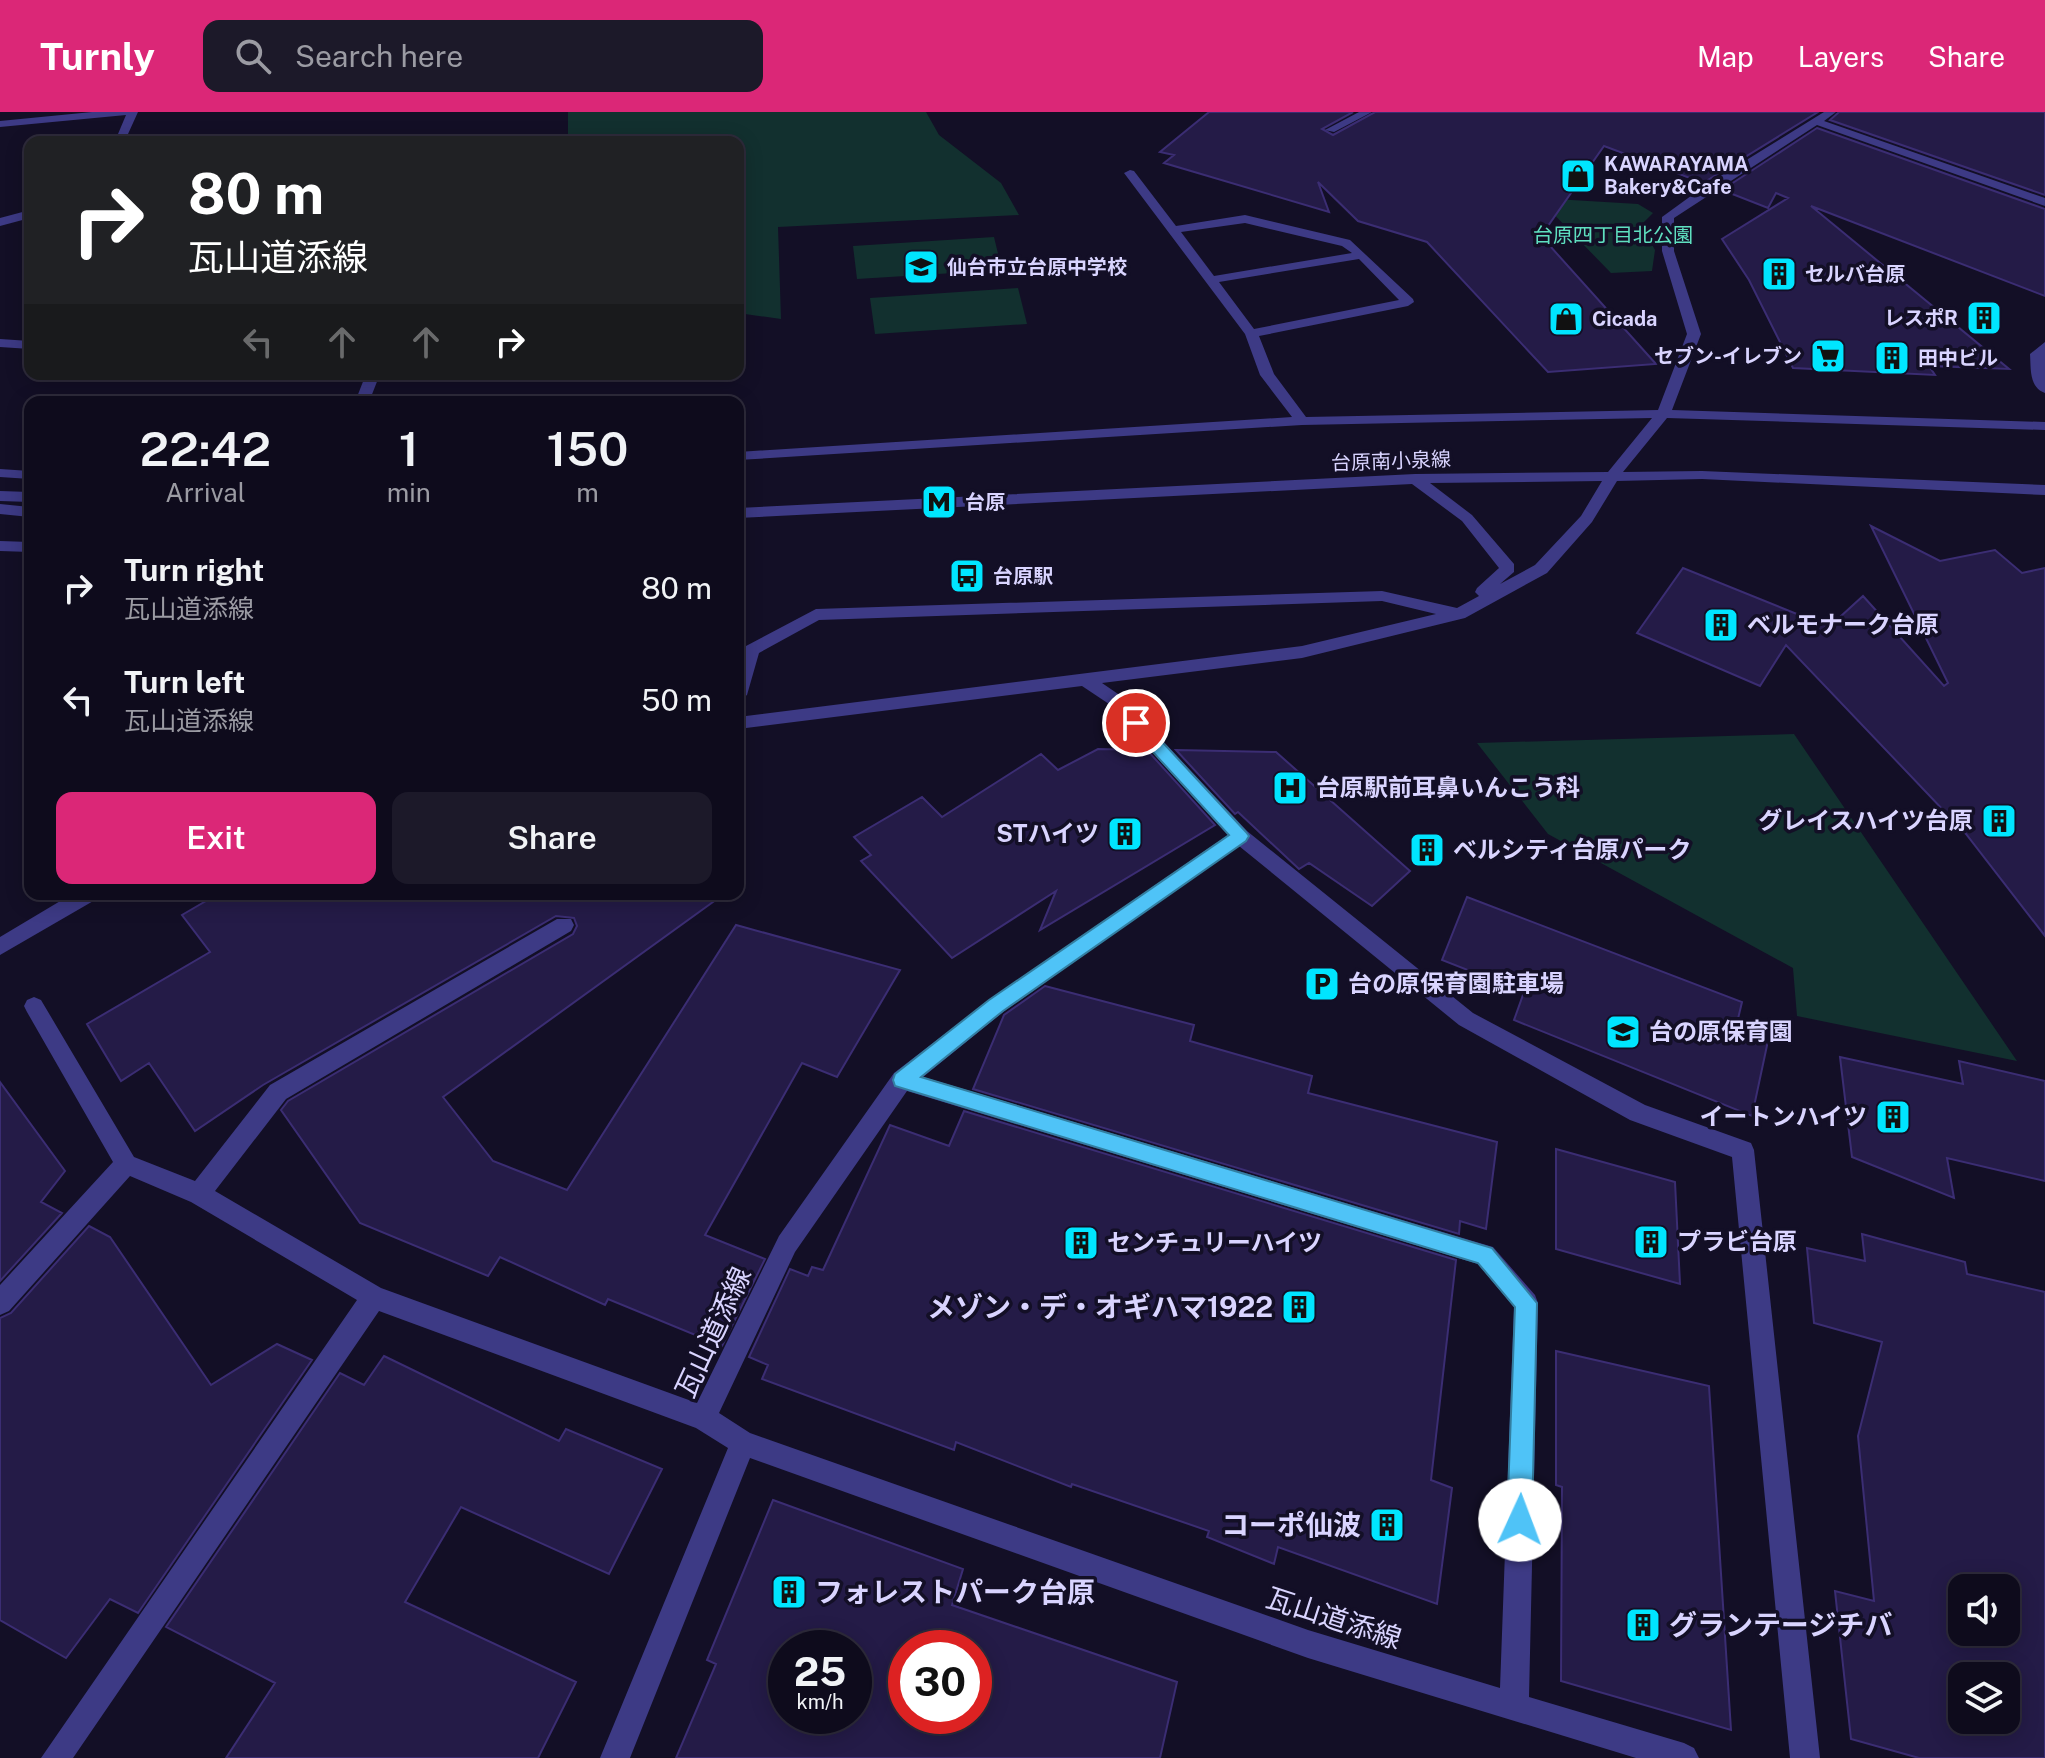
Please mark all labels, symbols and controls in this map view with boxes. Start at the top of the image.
search box [203,20,763,92]
text: Turnly [40,34,155,79]
icon: search [231,34,275,78]
text: Search here [295,38,463,74]
text: Map [1697,40,1754,73]
text: Layers [1798,40,1884,73]
text: Share [1928,40,2005,73]
place label: KAWARAYAMA Bakery&Cafe [1604,152,1749,199]
shop icon: KAWARAYAMA Bakery&Cafe [1559,157,1597,195]
text: 80 m [188,161,324,227]
icon: right [56,168,160,272]
park label: 台原四丁目北公園 [1533,223,1693,247]
text: 瓦山道添線 [188,236,368,278]
school or university icon: 仙台市立台原中学校 [902,248,940,286]
place label: 仙台市立台原中学校 [947,255,1127,279]
building icon: セルバ台原 [1760,255,1798,293]
place label: セルバ台原 [1805,262,1905,286]
building icon: レスポR [1965,299,2003,337]
shop icon: Cicada [1547,300,1585,338]
place label: レスポR [1884,306,1958,330]
place label: Cicada [1592,307,1657,331]
icon: left [236,320,280,364]
icon: ahead [320,320,364,364]
icon: ahead [404,320,448,364]
icon: right [488,320,532,364]
supermarket icon: セブン-イレブン [1809,337,1847,375]
building icon: 田中ビル [1873,339,1911,377]
place label: セブン-イレブン [1654,344,1802,368]
place label: 田中ビル [1918,346,1998,370]
text: 22:42 [140,420,271,477]
text: 1 [399,420,419,477]
text: 150 [546,420,628,477]
street label: 台原南小泉線 [1331,447,1451,475]
text: Arrival [165,477,246,508]
text: min [387,477,431,508]
text: m [576,477,599,508]
metro station icon: 台原 [920,483,958,521]
place label: 台原 [965,490,1005,514]
text: Turn right [124,552,264,588]
bus stop icon: 台原駅 [948,557,986,595]
place label: 台原駅 [993,564,1053,588]
icon: right [56,566,100,610]
text: 80 m [641,570,712,606]
text: 瓦山道添線 [124,593,254,624]
building icon: ベルモナーク台原 [1702,606,1740,644]
place label: ベルモナーク台原 [1747,610,1939,638]
text: Turn left [124,664,245,700]
icon: left [56,678,100,722]
text: 50 m [641,682,712,718]
pin [1102,689,1170,757]
icon: arrive [1114,701,1158,745]
text: 瓦山道添線 [124,705,254,736]
hospital icon: 台原駅前耳鼻いんこう科 [1271,769,1309,807]
place label: 台原駅前耳鼻いんこう科 [1316,773,1580,801]
button: Exit [56,792,376,884]
button: Share [392,792,712,884]
building icon: グレイスハイツ台原 [1980,802,2018,840]
place label: グレイスハイツ台原 [1758,806,1973,834]
building icon: STハイツ [1106,815,1144,853]
place label: STハイツ [996,819,1099,847]
building icon: ベルシティ台原パーク [1408,831,1446,869]
place label: ベルシティ台原パーク [1453,835,1692,863]
parking icon: 台の原保育園駐車場 [1303,965,1341,1003]
place label: 台の原保育園駐車場 [1348,969,1564,997]
school or university icon: 台の原保育園 [1604,1013,1642,1051]
place label: 台の原保育園 [1649,1017,1793,1045]
building icon: イートンハイツ [1874,1098,1912,1136]
place label: イートンハイツ [1699,1102,1867,1130]
building icon: プラビ台原 [1632,1223,1670,1261]
building icon: センチュリーハイツ [1062,1224,1100,1262]
place label: プラビ台原 [1677,1227,1797,1255]
place label: センチュリーハイツ [1107,1228,1322,1256]
street label: 瓦山道添線 [668,1261,757,1402]
building icon: メゾン・デ・オギハマ1922 [1280,1288,1318,1326]
place label: メゾン・デ・オギハマ1922 [927,1290,1273,1323]
position arrow [1478,1478,1562,1562]
building icon: コーポ仙波 [1368,1506,1406,1544]
place label: コーポ仙波 [1221,1508,1361,1541]
building icon: フォレストパーク台原 [770,1573,808,1611]
map controls [1948,1574,2020,1734]
button: sound [1948,1574,2020,1646]
place label: フォレストパーク台原 [815,1575,1095,1608]
street label: 瓦山道添線 [1262,1580,1406,1655]
building icon: グランテージチバ [1624,1606,1662,1644]
place label: グランテージチバ [1669,1608,1892,1641]
speed limit sign: 30 [888,1630,992,1734]
text: 25 [794,1648,846,1695]
button: layers [1948,1662,2020,1734]
text: km/h [796,1690,844,1714]

